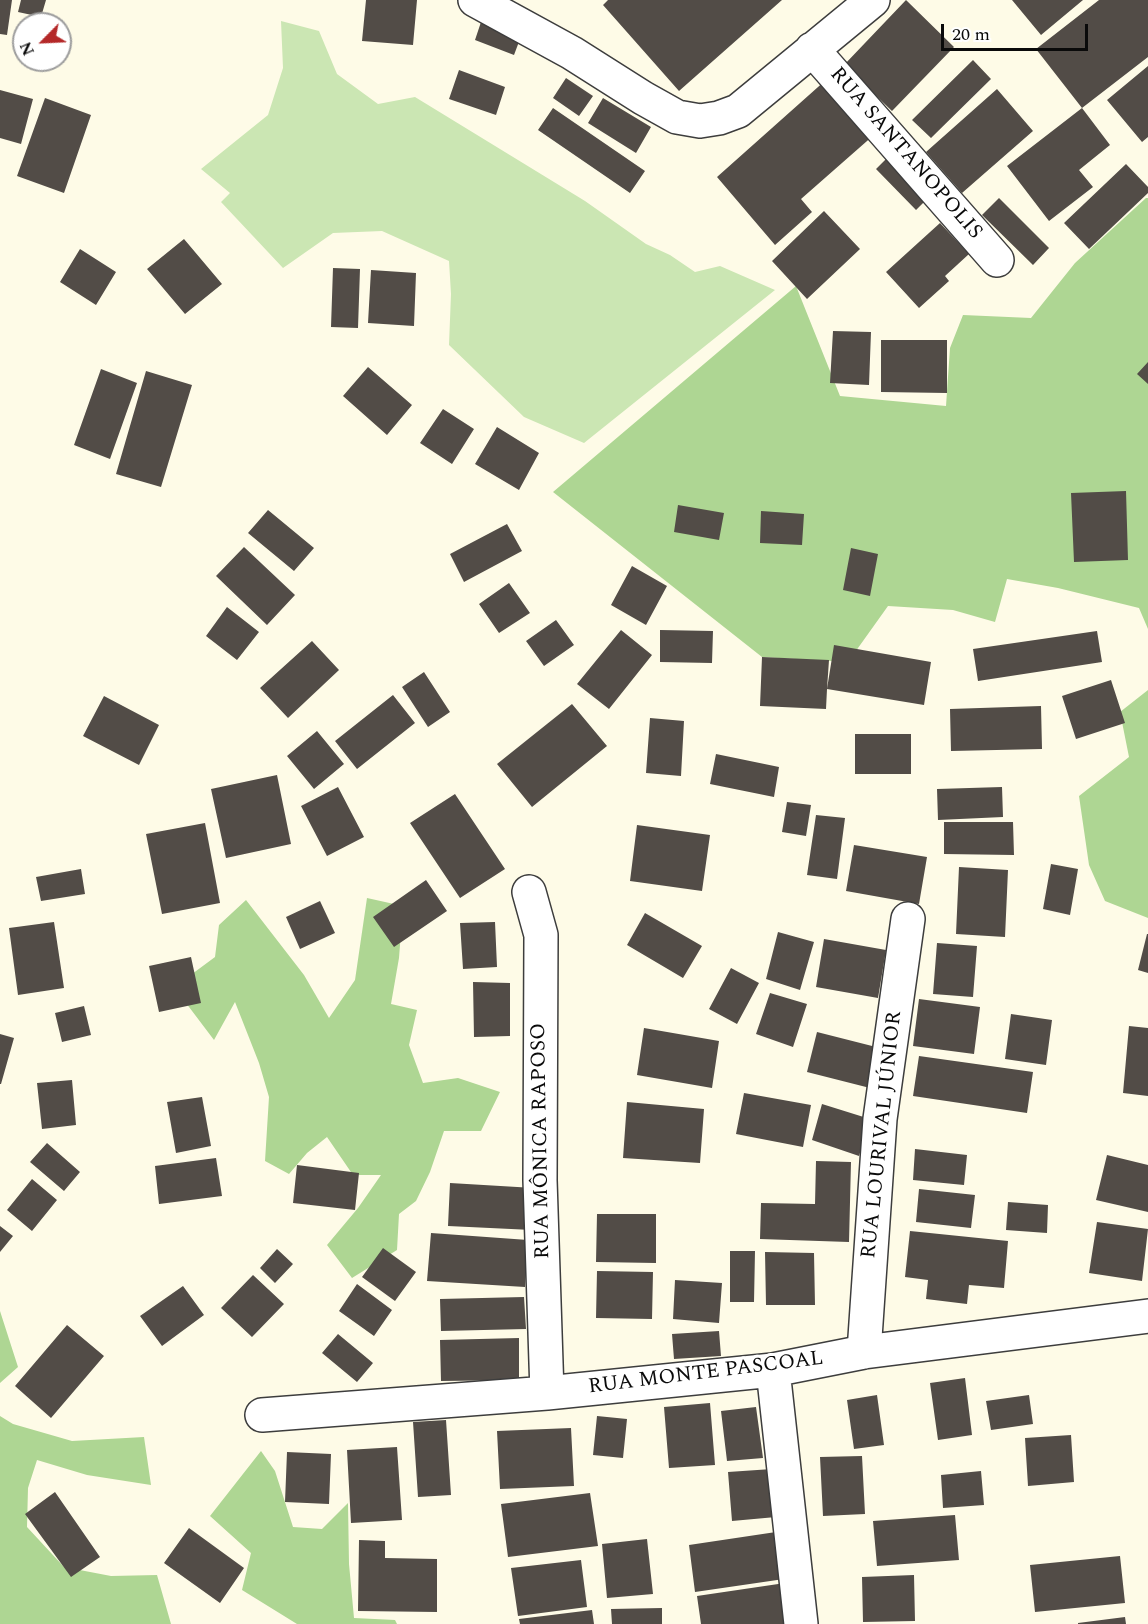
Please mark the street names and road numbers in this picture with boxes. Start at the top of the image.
street label: RUA SANTANOPOLIS [823,63,987,245]
street label: RUA LOURIVAL JÚNIOR [857,1010,909,1260]
street label: RUA MÔNICA RAPOSO [527,1023,557,1259]
street label: RUA MONTE PASCOAL [587,1347,825,1401]

